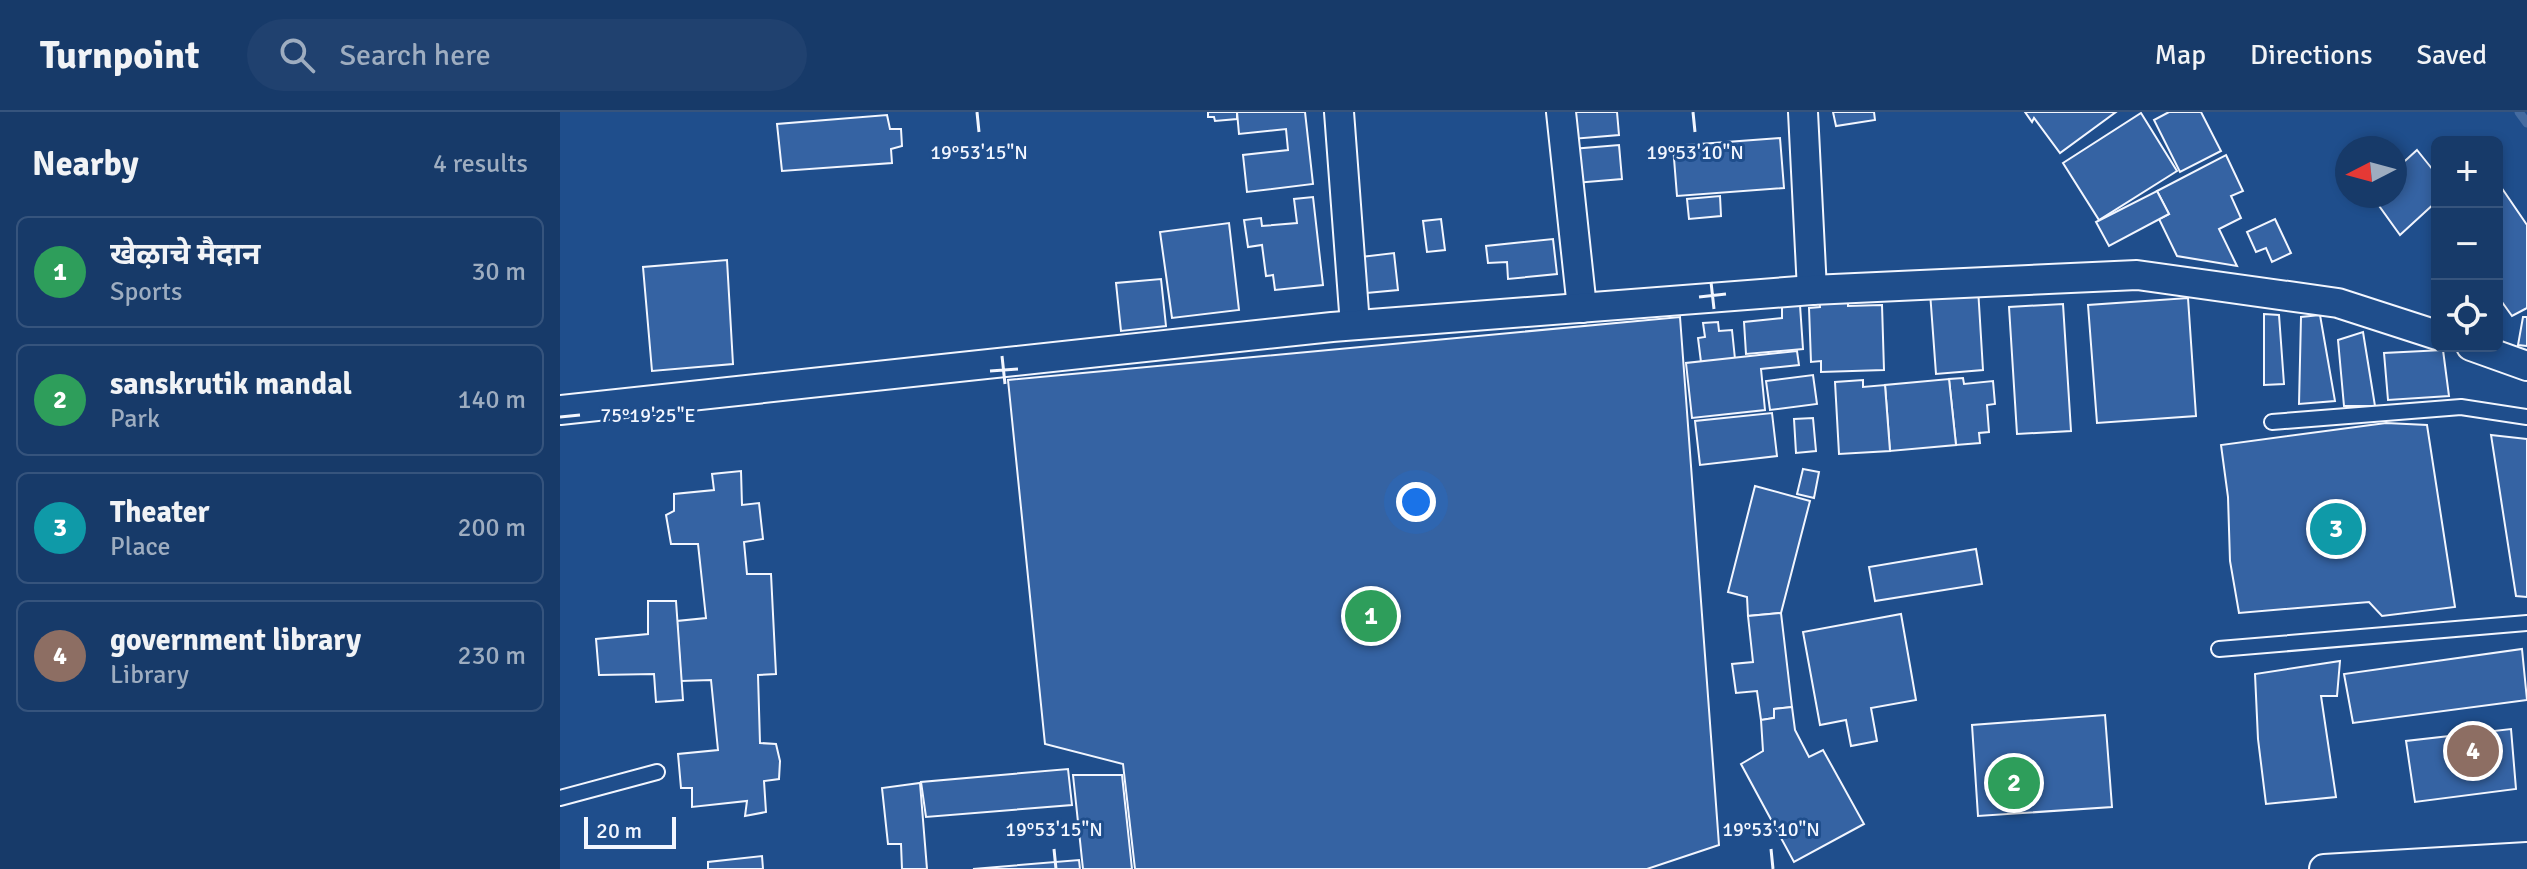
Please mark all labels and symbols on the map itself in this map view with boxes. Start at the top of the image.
north arrow [2335,136,2407,208]
text: 19°53'15"N [930,140,1028,165]
text: 19°53'10"N [1646,140,1744,165]
text: 75°19'25"E [600,403,696,428]
your location [1396,482,1436,522]
pin: 3 [2310,499,2362,559]
pin: 1 [1345,586,1397,646]
pin: 4 [2447,721,2499,781]
pin: 2 [1988,753,2040,813]
scale bar [584,813,676,849]
text: 19°53'15"N [1005,817,1103,842]
text: 19°53'10"N [1722,817,1820,842]

